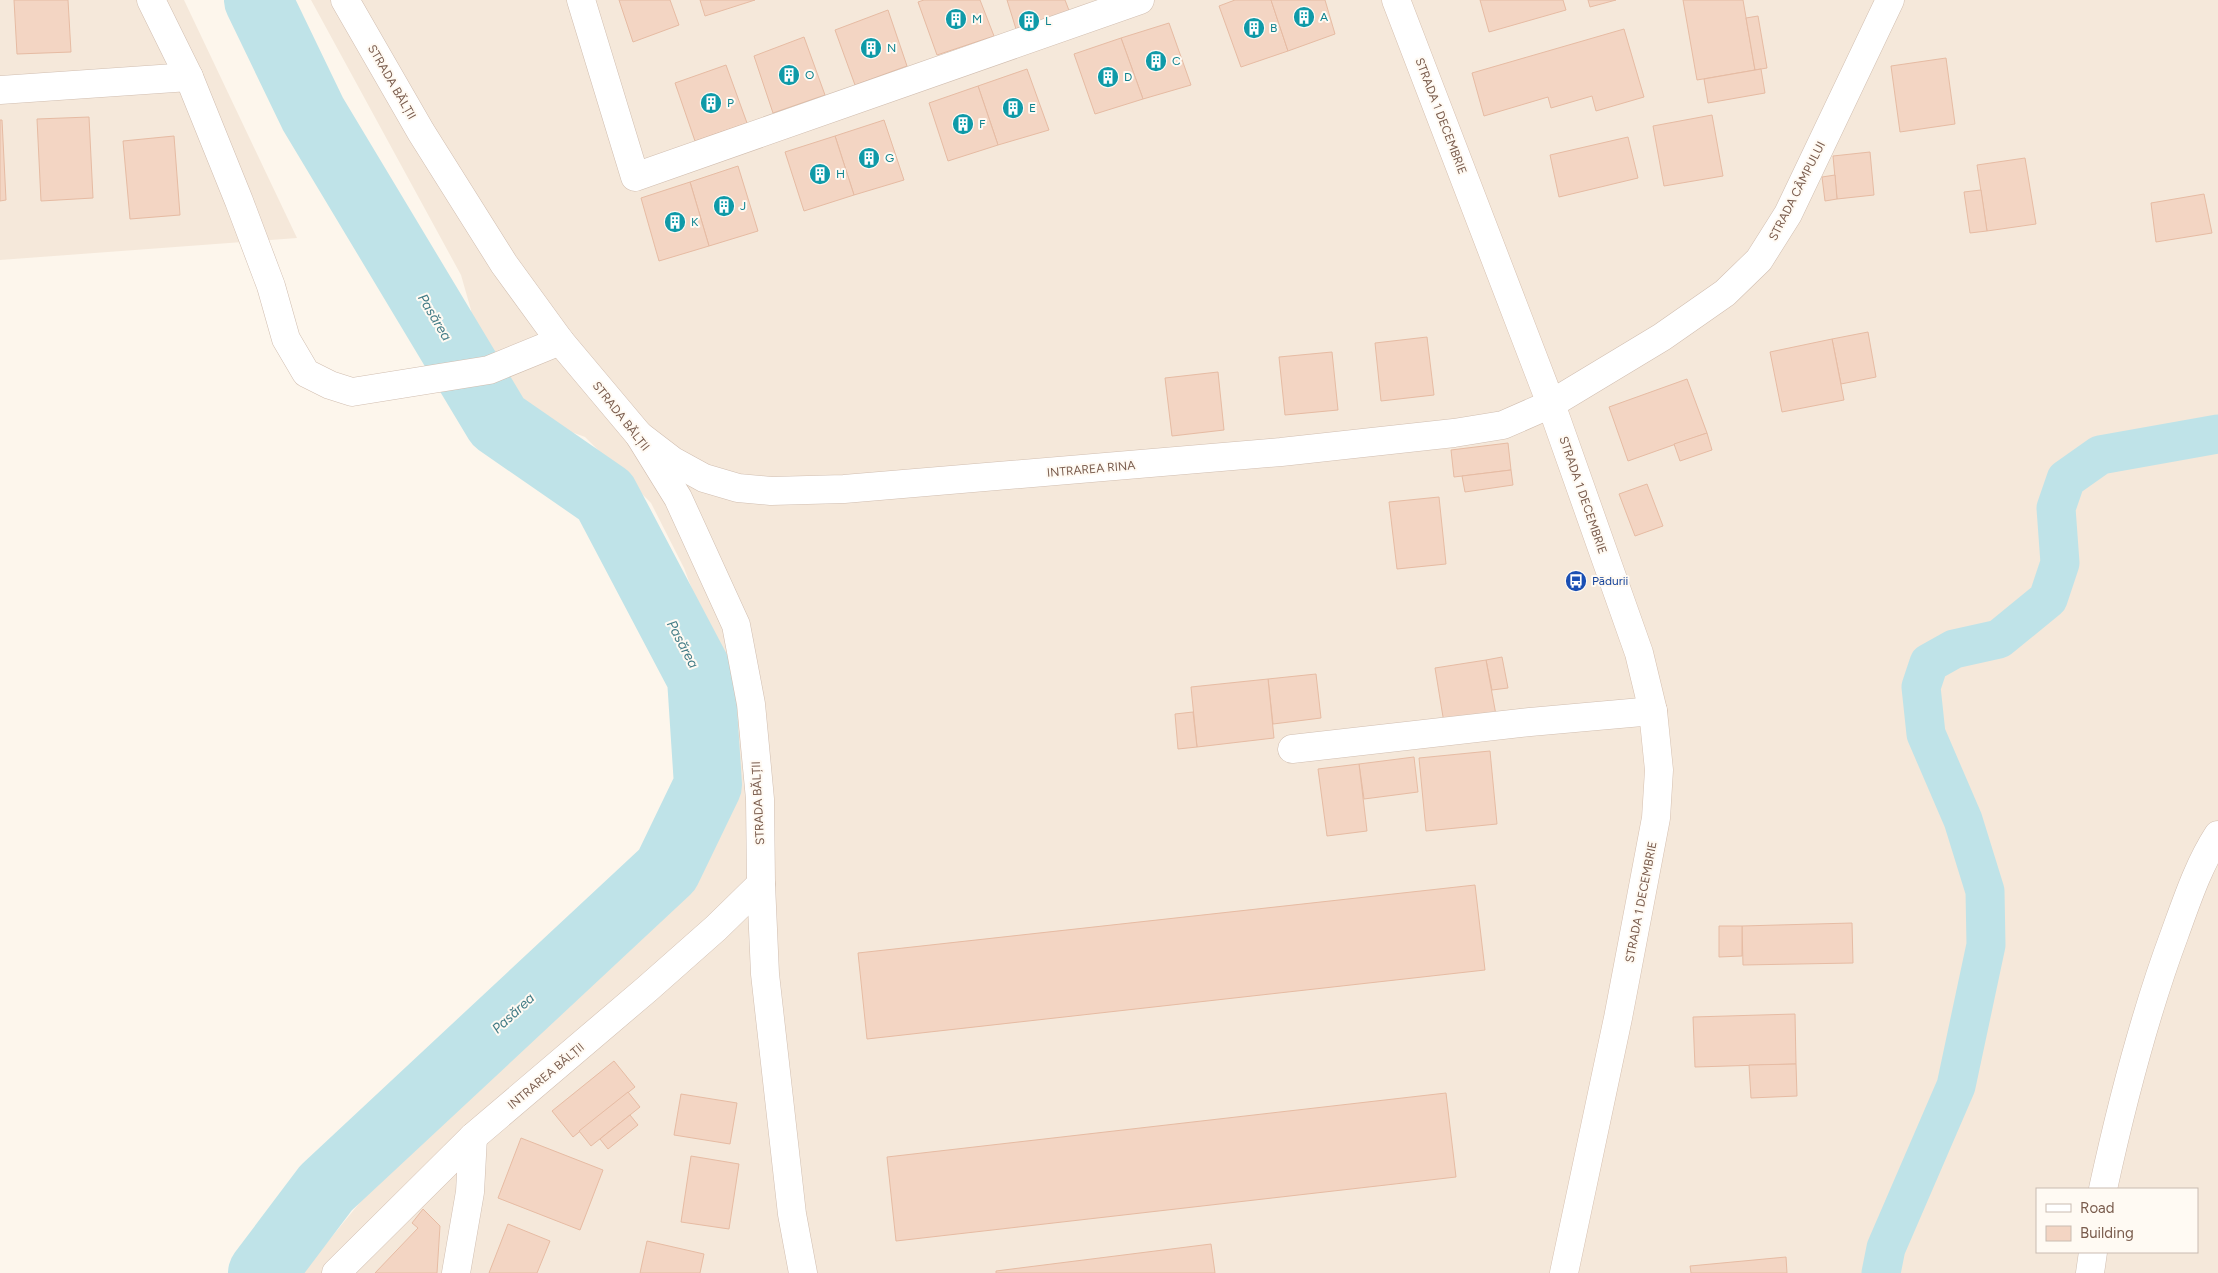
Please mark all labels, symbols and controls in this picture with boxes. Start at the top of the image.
building icon: A [1292,5,1316,29]
building icon: M [944,7,968,31]
building icon: L [1017,9,1041,33]
place label: A [1320,10,1328,24]
place label: M [972,12,982,26]
place label: L [1045,14,1052,28]
building icon: B [1242,16,1266,40]
place label: B [1270,21,1277,35]
building icon: N [859,36,883,60]
place label: N [887,41,896,55]
street label: STRADA BĂLȚII [365,42,419,122]
building icon: C [1144,49,1168,73]
place label: C [1172,54,1181,68]
street label: STRADA 1 DECEMBRIE [1412,56,1470,176]
building icon: O [777,63,801,87]
building icon: D [1096,65,1120,89]
place label: O [805,68,814,82]
place label: D [1124,70,1132,84]
building icon: P [699,91,723,115]
place label: P [727,96,734,110]
building icon: E [1001,96,1025,120]
place label: E [1029,101,1036,115]
building icon: F [951,112,975,136]
place label: F [979,117,986,131]
street label: STRADA CÂMPULUI [1766,139,1828,243]
building icon: G [857,146,881,170]
place label: G [885,151,894,165]
building icon: H [808,162,832,186]
place label: H [836,167,845,181]
building icon: J [712,194,736,218]
place label: J [740,199,746,213]
building icon: K [663,210,687,234]
place label: K [691,215,699,229]
water label: Pasărea [414,291,455,344]
street label: STRADA BĂLȚII [590,379,652,453]
street label: STRADA 1 DECEMBRIE [1556,434,1610,556]
street label: INTRAREA RINA [1046,458,1136,480]
bus stop icon: Pădurii [1564,569,1588,593]
place label: Pădurii [1592,574,1628,588]
water label: Pasărea [663,617,702,671]
street label: STRADA BĂLȚII [749,761,767,845]
street label: STRADA 1 DECEMBRIE [1622,840,1660,964]
water label: Pasărea [489,990,538,1037]
street label: INTRAREA BĂLȚII [505,1040,587,1112]
legend [2036,1188,2198,1253]
text: Road [2080,1199,2115,1217]
text: Building [2080,1224,2134,1242]

